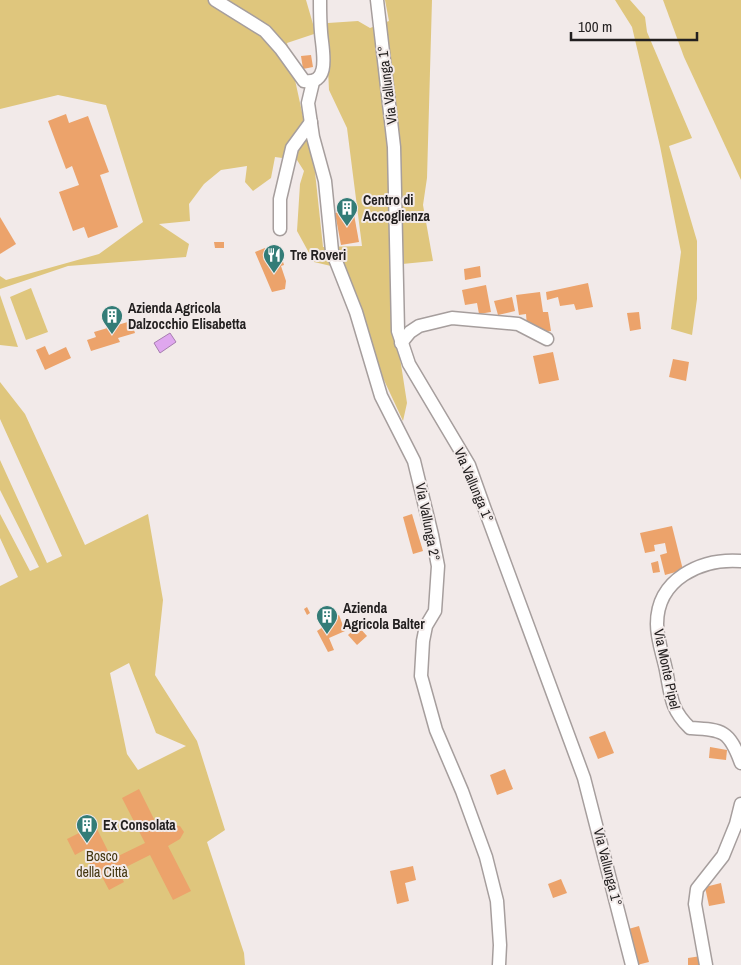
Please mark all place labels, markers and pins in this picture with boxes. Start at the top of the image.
place label: Centro di Accoglienza [363,191,431,225]
building icon: Centro di Accoglienza [335,196,359,227]
restaurant icon: Tre Roveri [262,243,286,274]
place label: Tre Roveri [290,246,346,264]
place label: Azienda Agricola Dalzocchio Elisabetta [128,299,247,333]
building icon: Azienda Agricola Dalzocchio Elisabetta [100,304,124,335]
place label: Azienda Agricola Balter [343,599,425,633]
building icon: Azienda Agricola Balter [315,604,339,635]
building icon: Ex Consolata [75,813,99,844]
place label: Ex Consolata [103,816,176,834]

